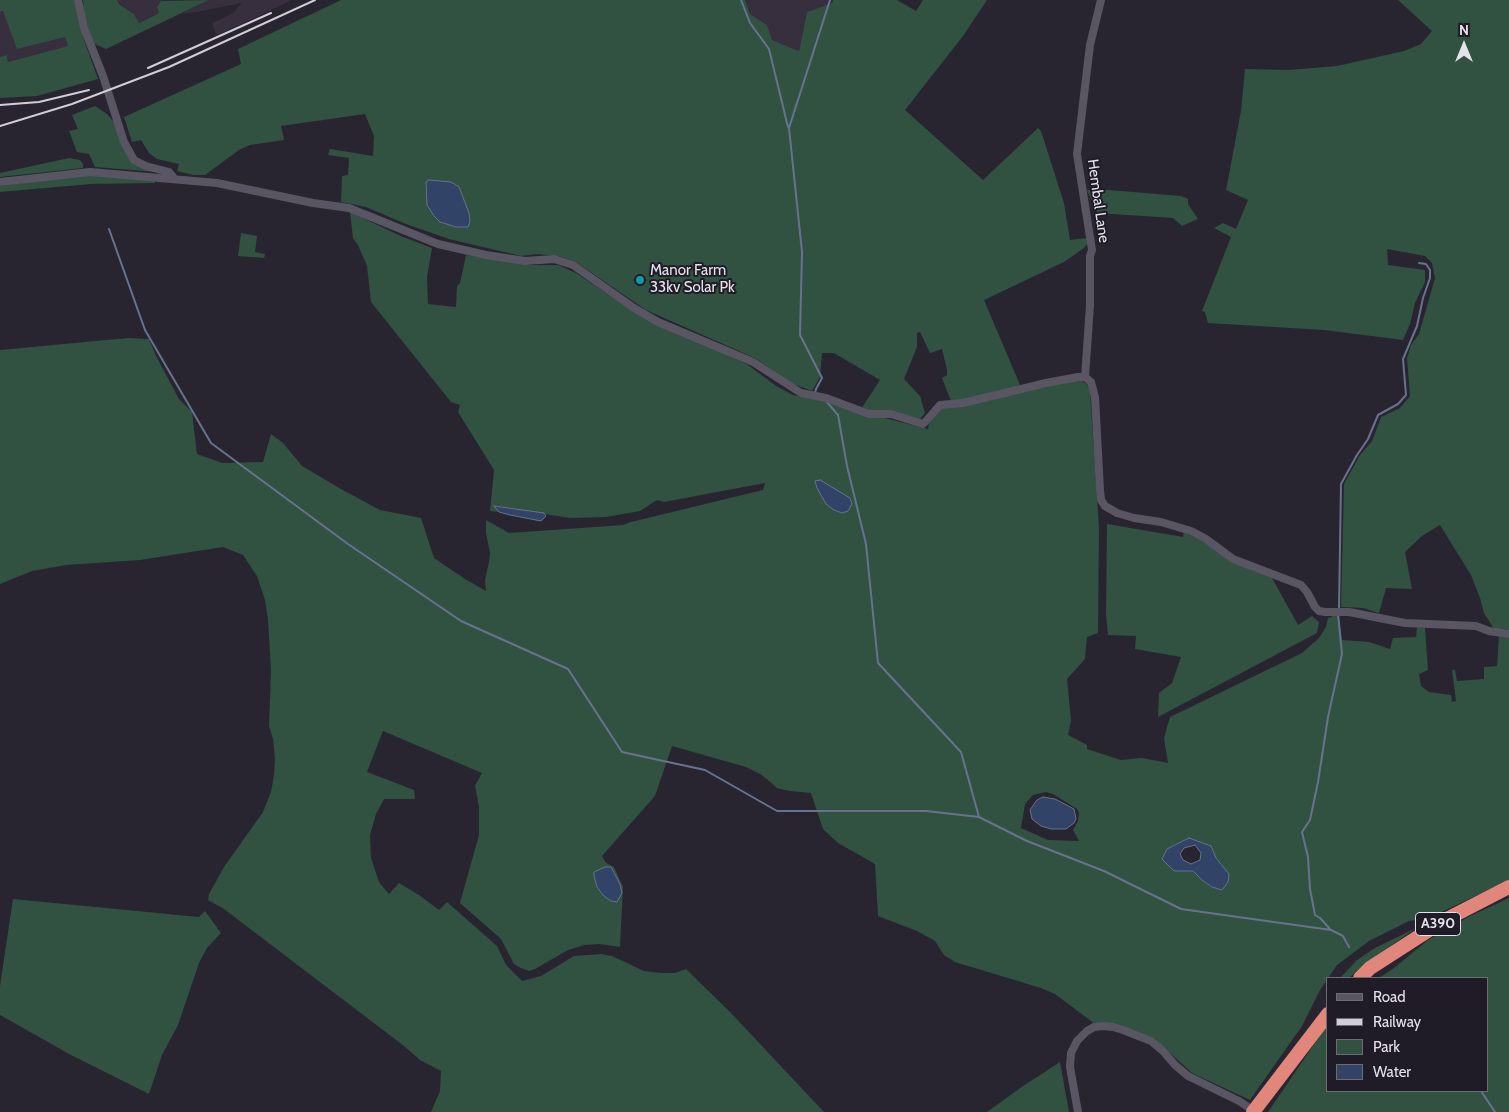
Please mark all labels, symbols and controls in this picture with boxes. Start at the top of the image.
north arrow [1439,20,1489,70]
text: N [1459,21,1469,39]
street label: Hembal Lane [1083,158,1113,244]
place label: Manor Farm 33kv Solar Pk [650,262,735,297]
marker: Manor Farm 33kv Solar Pk [634,274,646,286]
road number: A390 [1416,912,1460,936]
legend [1326,977,1489,1092]
text: Road [1373,988,1406,1006]
text: Railway [1373,1013,1421,1031]
text: Park [1373,1038,1400,1056]
text: Water [1373,1063,1411,1081]

